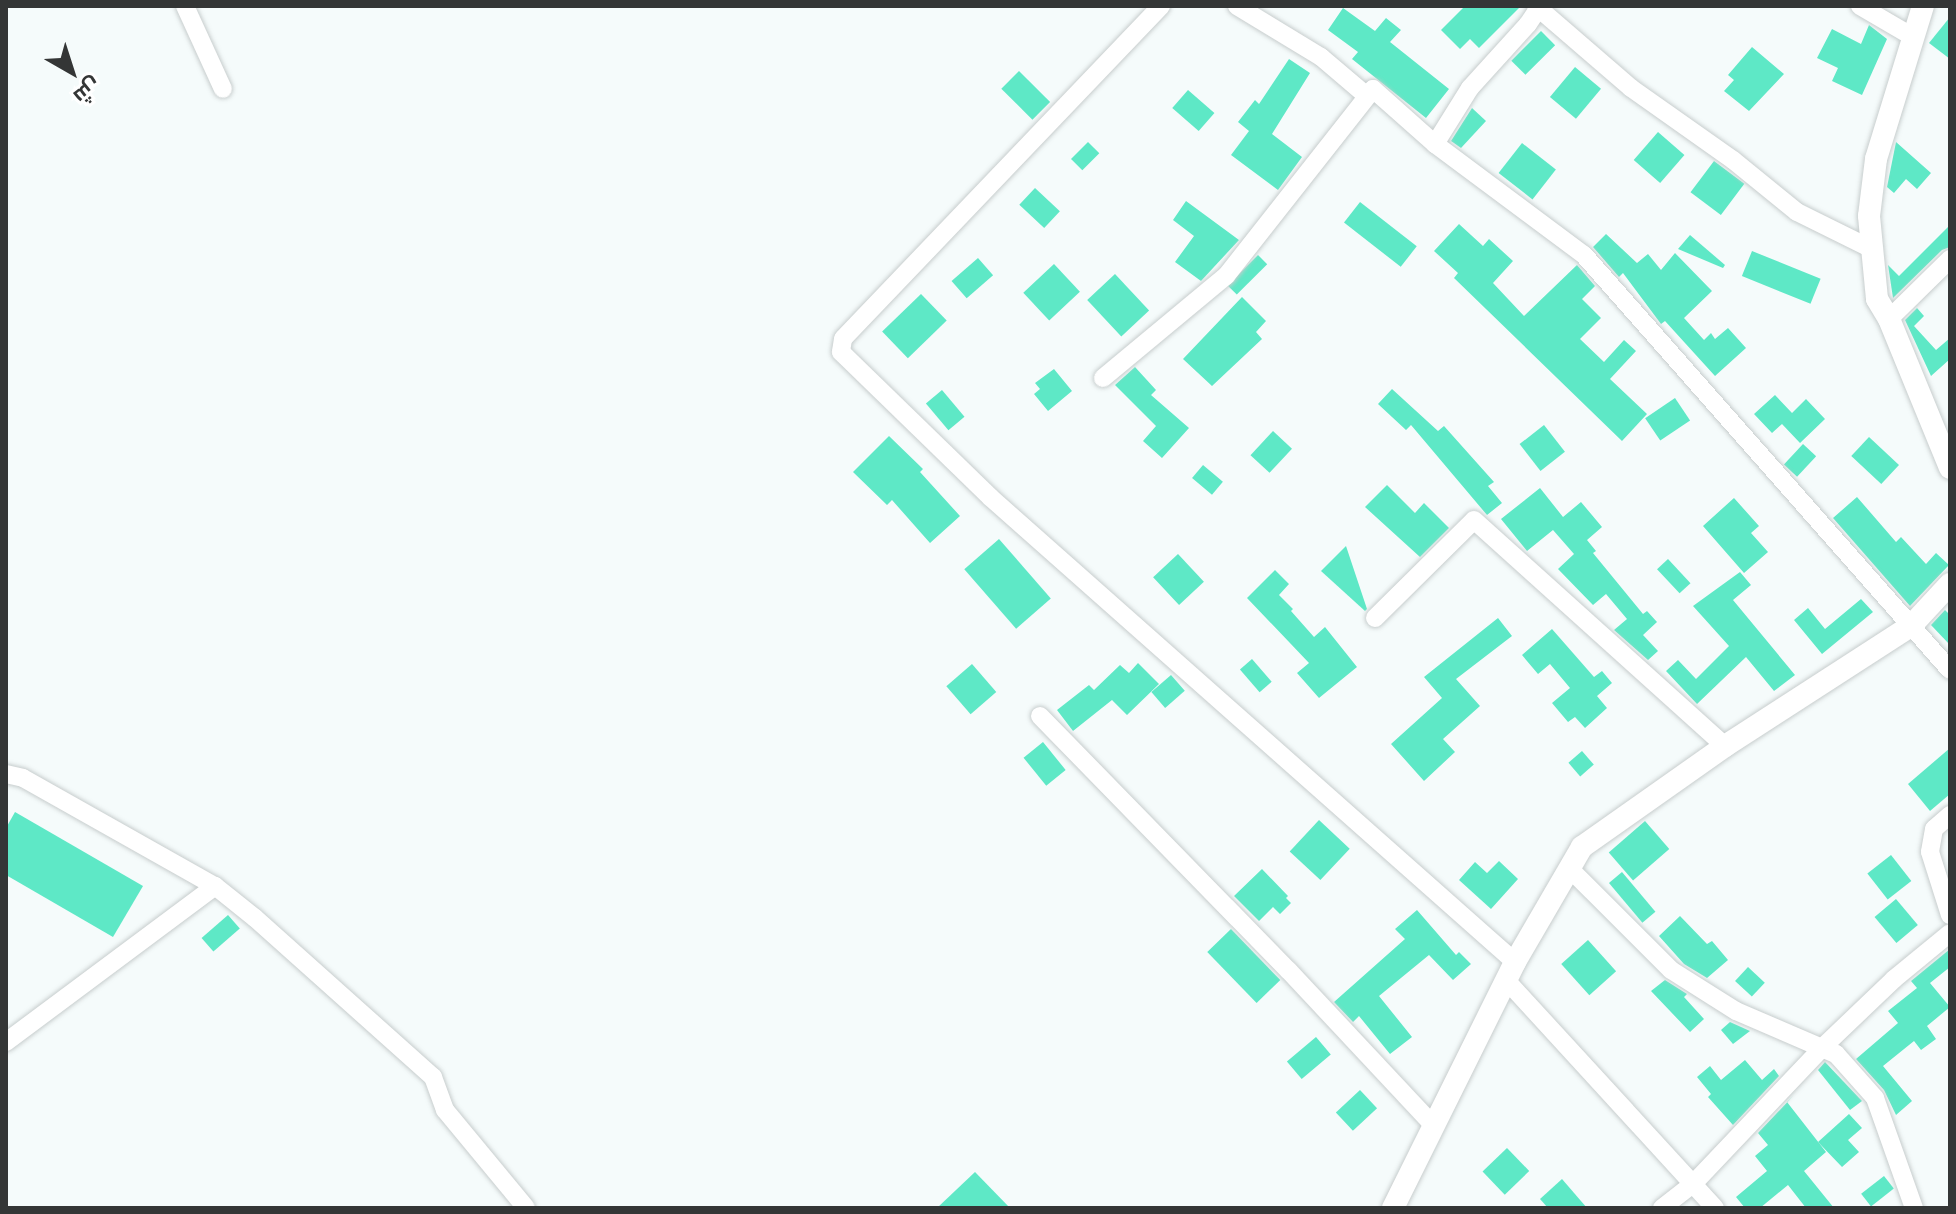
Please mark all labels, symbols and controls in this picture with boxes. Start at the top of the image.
north arrow [32,32,112,112]
text: ش [69,72,106,110]

